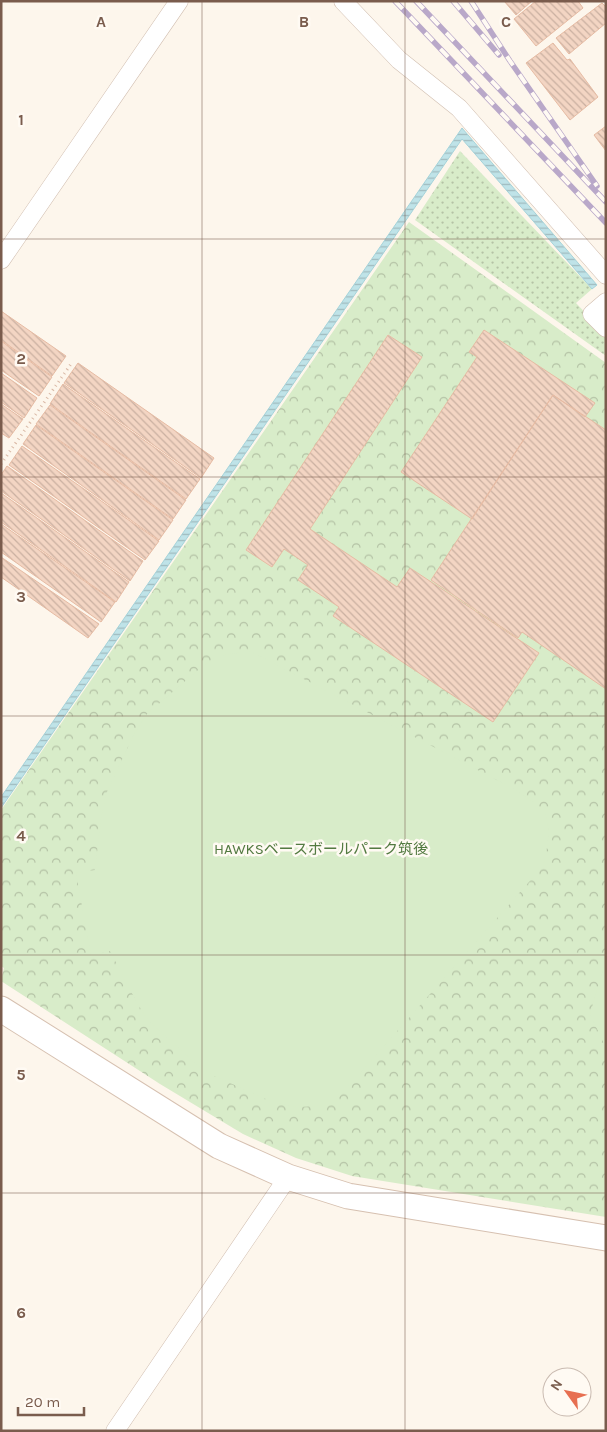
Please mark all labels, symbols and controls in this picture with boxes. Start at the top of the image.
text: A [96,12,106,31]
text: B [299,12,309,31]
text: C [501,12,511,31]
text: 1 [18,110,24,129]
text: 2 [16,349,26,368]
text: 3 [16,587,26,606]
text: 4 [16,826,26,845]
park label: HAWKSベースボールパーク筑後 [214,840,428,858]
text: 5 [16,1065,26,1084]
text: 6 [16,1303,26,1322]
north arrow [542,1367,592,1417]
text: N [547,1376,566,1394]
scale bar [18,1384,84,1416]
text: 20 m [25,1393,60,1411]

